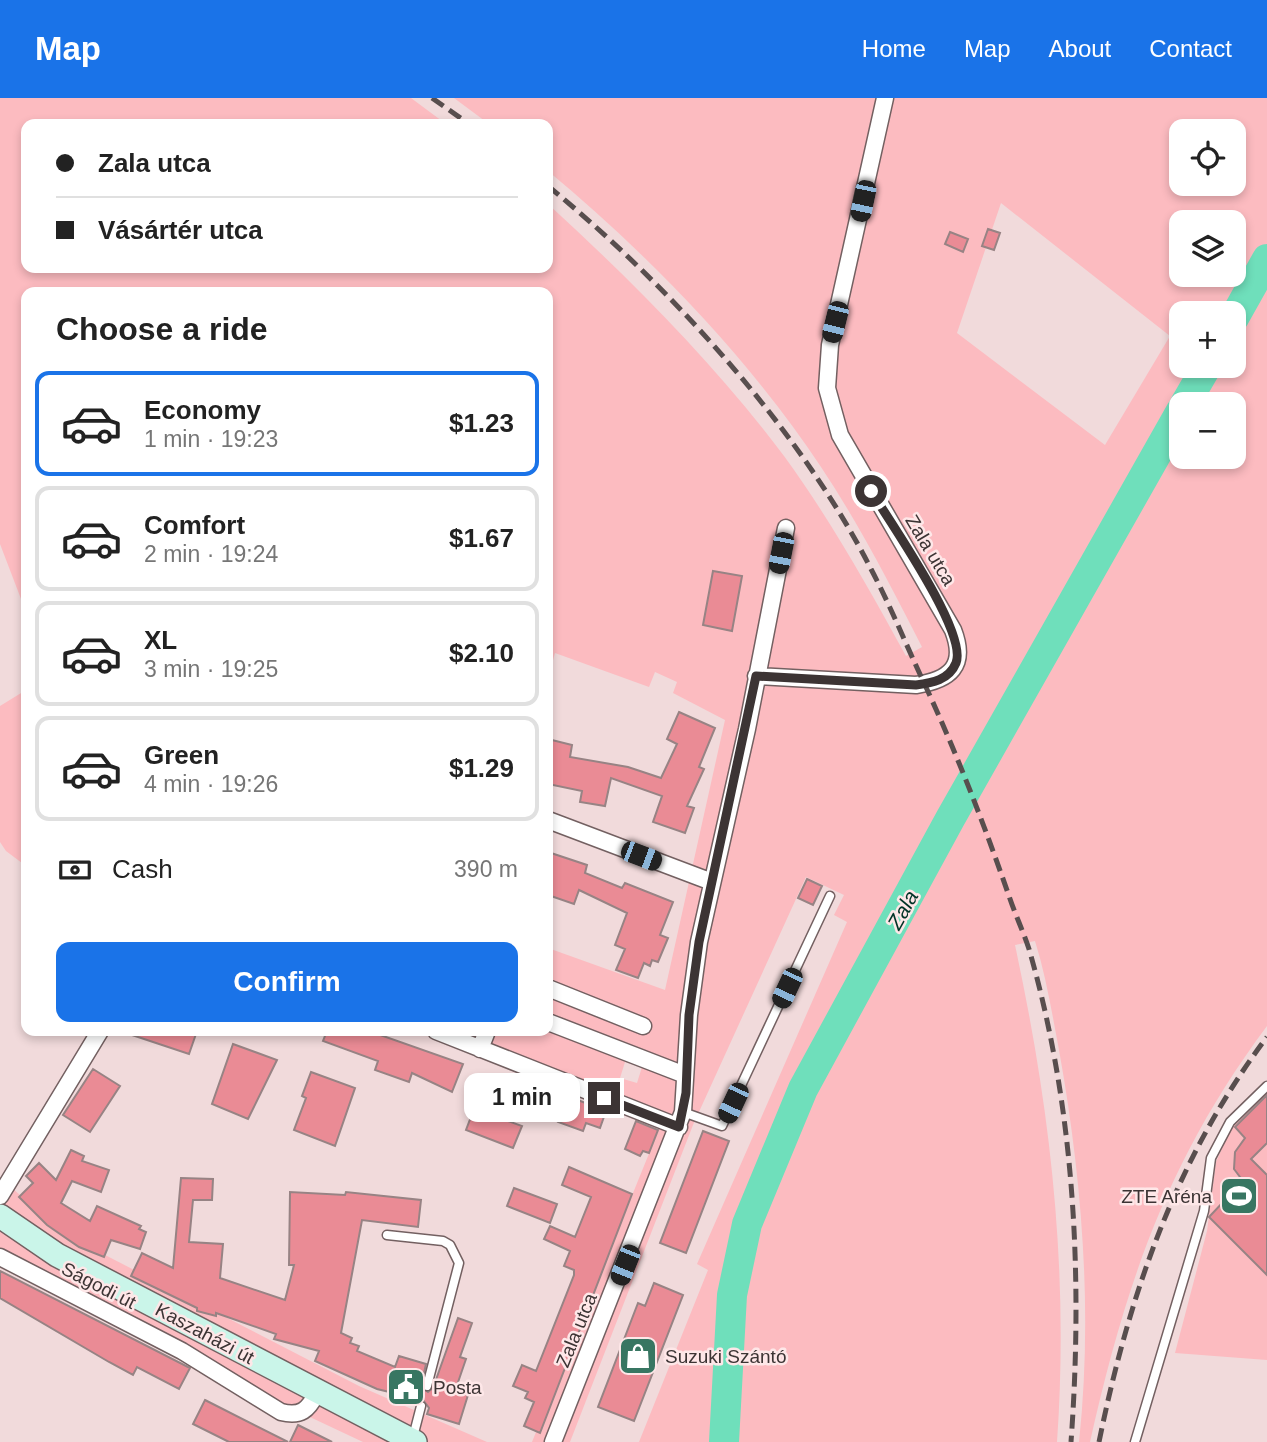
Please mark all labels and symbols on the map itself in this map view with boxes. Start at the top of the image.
car [849,178,878,224]
car [820,299,851,345]
route start [855,475,887,507]
street label: Zala utca [901,511,960,590]
car [767,530,796,576]
car [618,839,665,873]
water label: Zala [882,886,923,934]
car [769,965,806,1011]
callout: 1 min [464,1074,580,1122]
car [715,1080,752,1126]
route end [588,1082,620,1114]
sports icon: ZTE Aréna [1218,1175,1260,1217]
place label: ZTE Aréna [1121,1186,1212,1207]
car [608,1242,643,1288]
street label: Ságodi út [58,1258,140,1313]
street label: Zala utca [552,1290,601,1370]
street label: Kaszaházi út [152,1299,258,1369]
shop icon: Suzuki Szántó [617,1335,659,1377]
place label: Suzuki Szántó [665,1346,786,1367]
public building icon: Posta [385,1366,427,1408]
place label: Posta [433,1377,482,1398]

